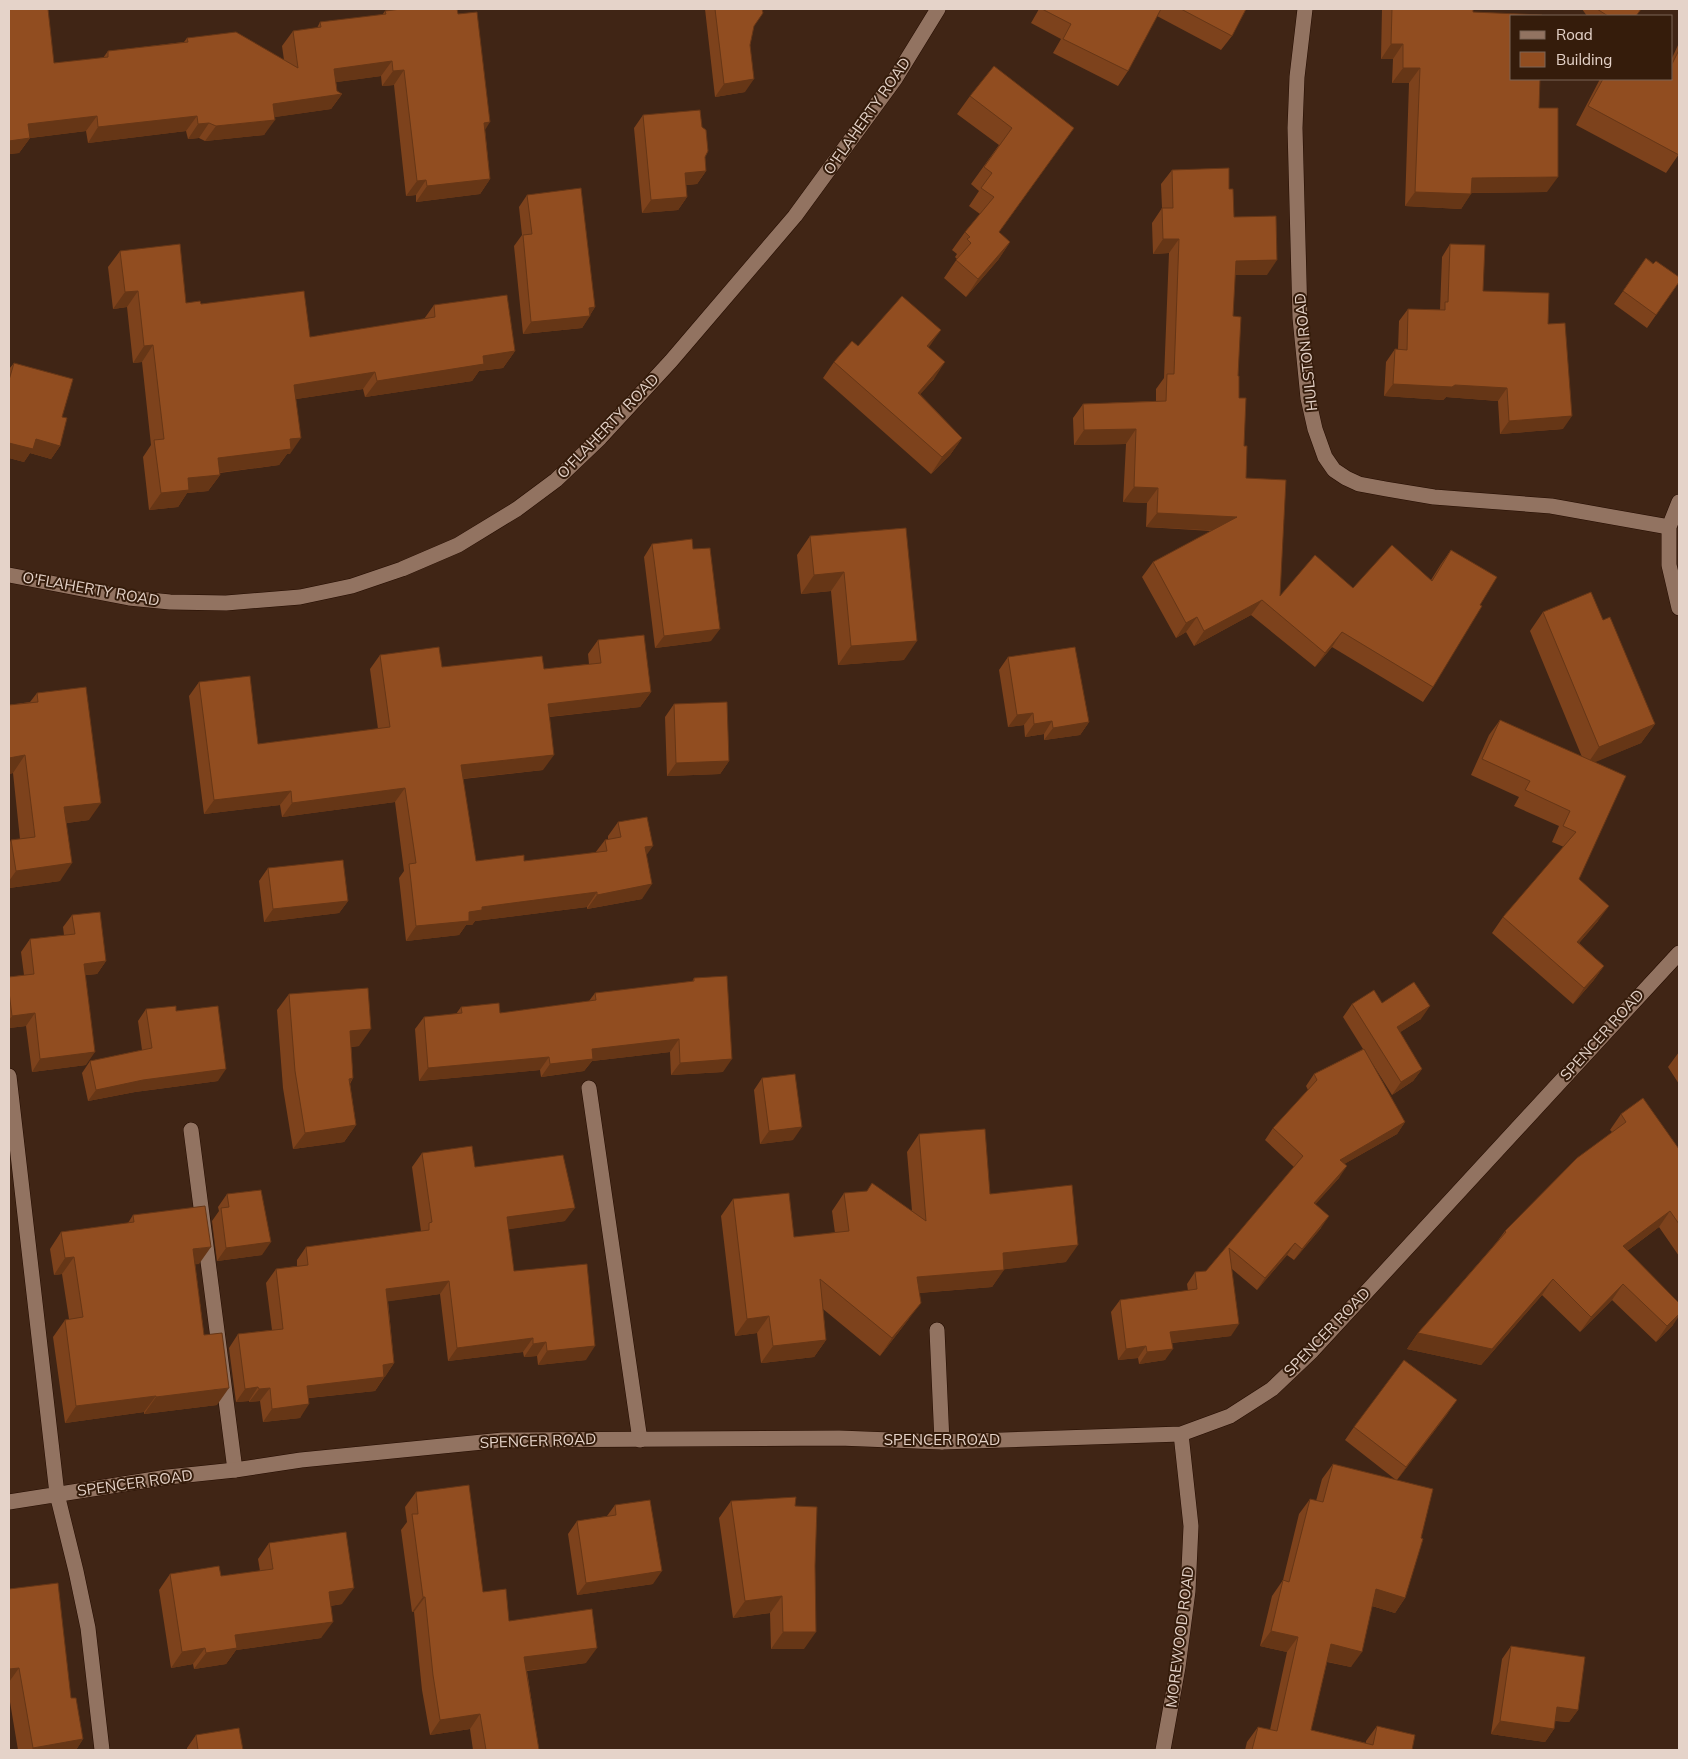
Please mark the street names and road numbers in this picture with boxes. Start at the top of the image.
street label: O'FLAHERTY ROAD [819,53,914,178]
street label: HULSTON ROAD [1290,292,1321,412]
street label: O'FLAHERTY ROAD [553,369,663,482]
street label: O'FLAHERTY ROAD [21,567,161,610]
street label: SPENCER ROAD [1556,985,1648,1084]
street label: SPENCER ROAD [1279,1283,1374,1380]
street label: SPENCER ROAD [479,1429,597,1452]
street label: SPENCER ROAD [884,1430,1000,1449]
street label: SPENCER ROAD [76,1465,194,1500]
street label: MOREWOOD ROAD [1161,1565,1198,1709]

